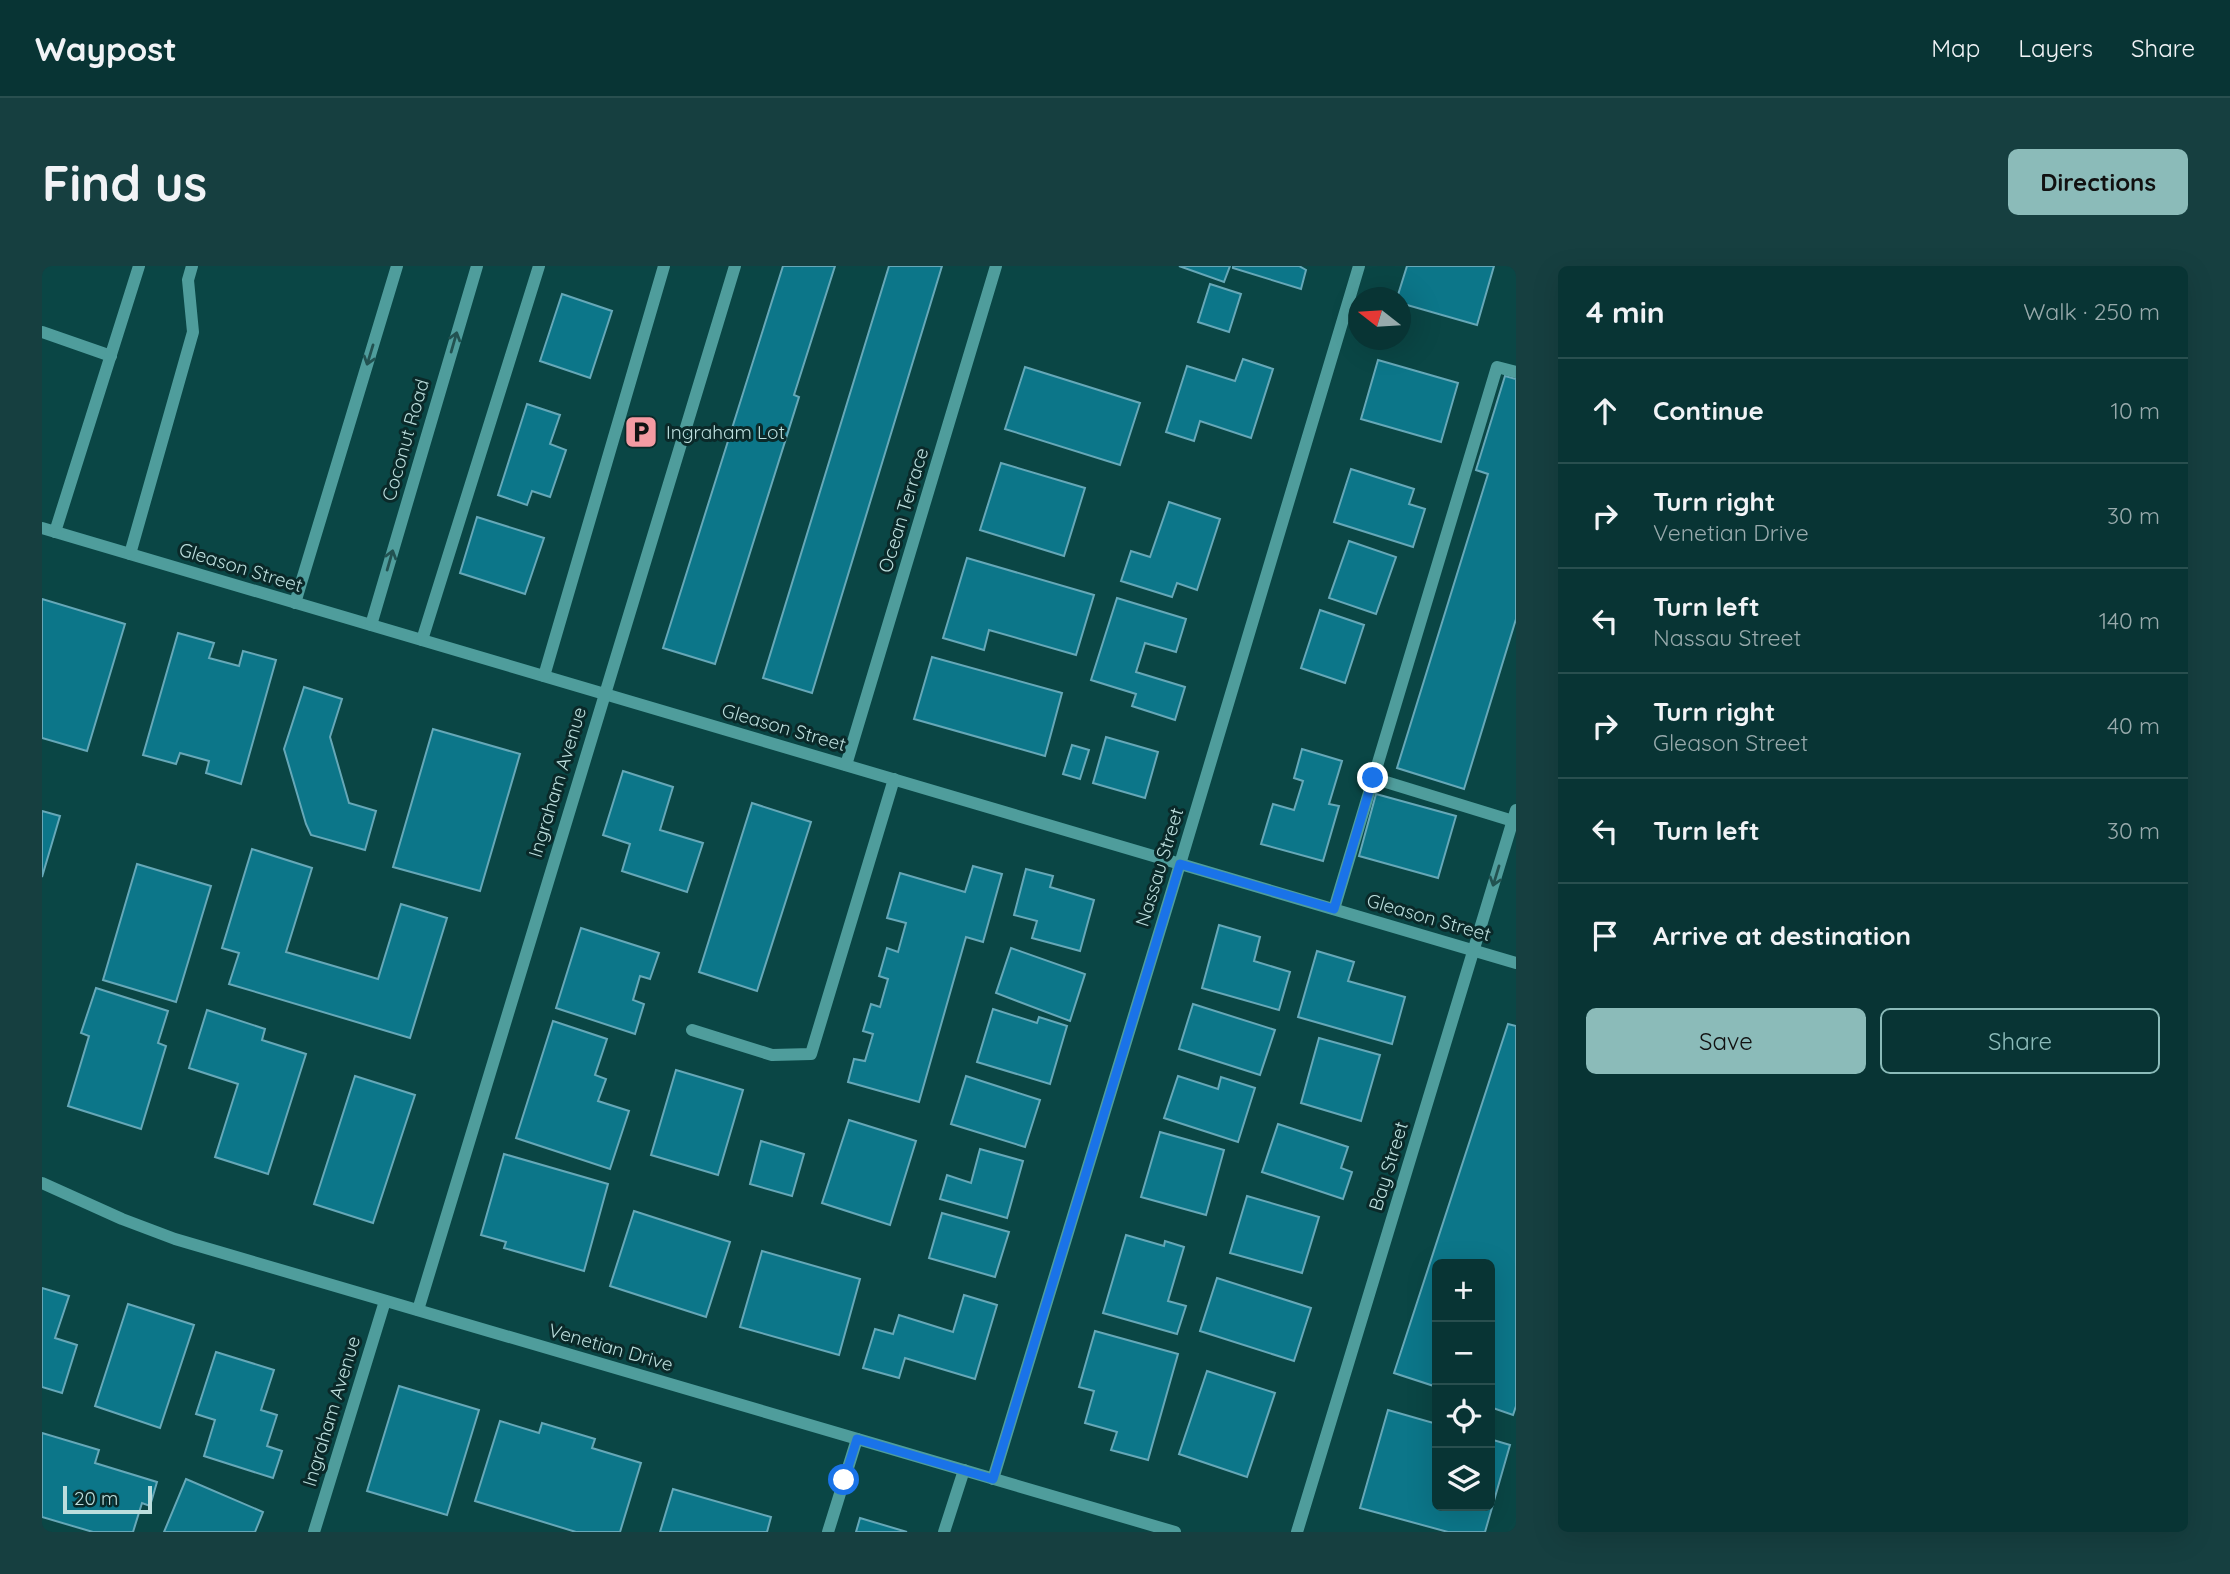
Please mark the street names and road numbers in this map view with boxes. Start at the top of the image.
street label: Coconut Road [376,376,434,504]
street label: Ocean Terrace [873,445,933,575]
street label: Gleason Street [176,537,306,597]
street label: Gleason Street [719,698,849,756]
street label: Ingraham Avenue [523,704,591,860]
street label: Nassau Street [1130,805,1188,929]
street label: Gleason Street [1364,888,1494,946]
street label: Bay Street [1363,1119,1413,1213]
street label: Venetian Drive [546,1318,676,1376]
street label: Ingraham Avenue [297,1333,365,1489]

